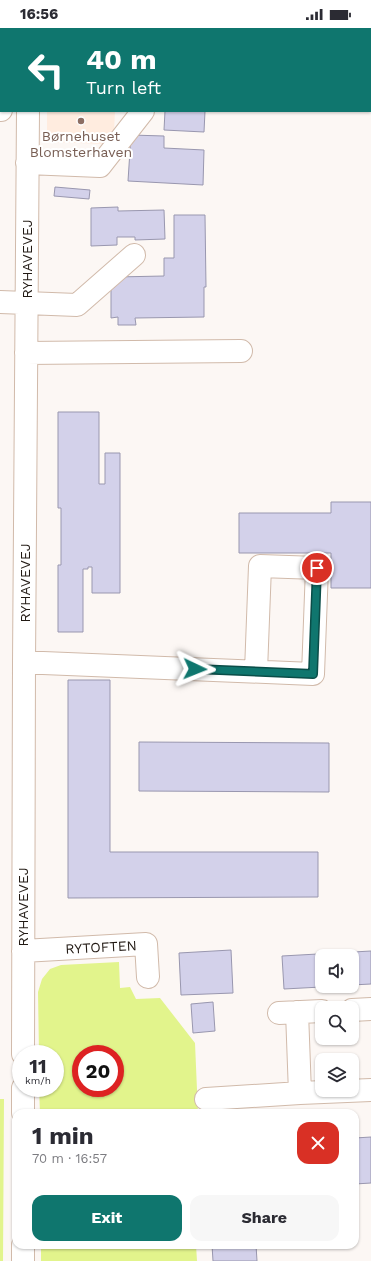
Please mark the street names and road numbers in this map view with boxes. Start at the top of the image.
street label: RYHAVEVEJ [19,219,35,299]
street label: RYHAVEVEJ [17,543,33,623]
street label: RYHAVEVEJ [15,867,31,947]
street label: RYTOFTEN [65,937,137,957]

